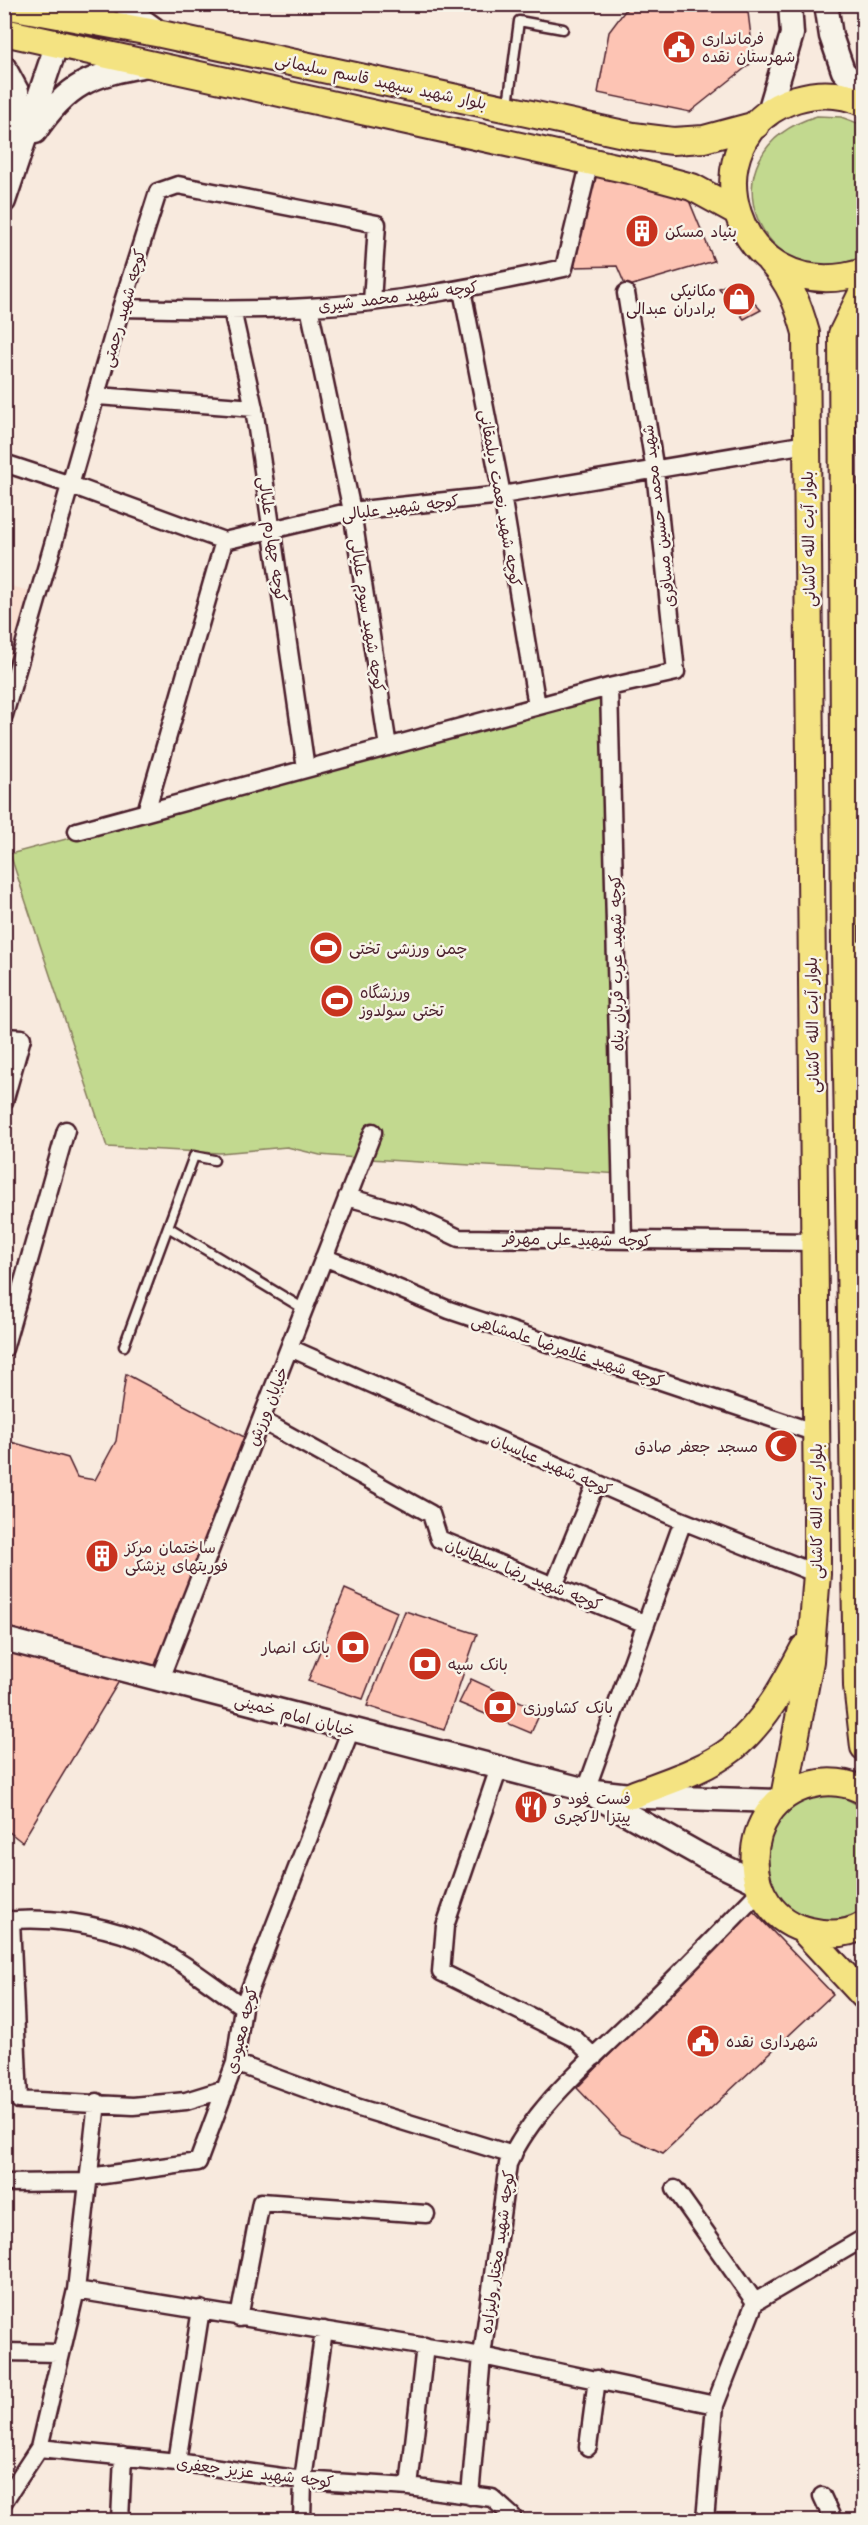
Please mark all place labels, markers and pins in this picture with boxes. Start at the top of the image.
place label: فرمانداری شهرستان نقده [702,28,795,68]
public building icon: فرمانداری شهرستان نقده [661,29,697,65]
building icon: بنیاد مسکن [624,213,660,249]
place label: بنیاد مسکن [665,221,737,243]
place label: مکانیکی برادران عبدالی [626,280,716,320]
shop icon: مکانیکی برادران عبدالی [721,281,757,317]
sports icon: چمن ورزشی تختی [308,930,344,966]
place label: چمن ورزشی تختی [349,938,468,960]
place label: ورزشگاه تختی سولدوز [358,982,444,1022]
sports icon: ورزشگاه تختی سولدوز [319,983,355,1019]
mosque icon: مسجد جعفر صادق [763,1428,799,1464]
place label: مسجد جعفر صادق [634,1436,758,1458]
place label: ساختمان مرکز فوریتهای پزشکی [123,1537,228,1577]
building icon: ساختمان مرکز فوریتهای پزشکی [84,1538,120,1574]
bank icon: بانک انصار [335,1629,371,1665]
place label: بانک انصار [260,1637,330,1659]
bank icon: بانک سپه [407,1646,443,1682]
place label: بانک سپه [448,1654,508,1676]
bank icon: بانک کشاورزی [482,1689,518,1725]
place label: بانک کشاورزی [523,1697,613,1719]
place label: فست فود و پیتزا لاکچری [552,1788,631,1828]
restaurant icon: فست فود و پیتزا لاکچری [513,1789,549,1825]
public building icon: شهرداری نقده [685,2023,721,2059]
place label: شهرداری نقده [726,2031,818,2053]

